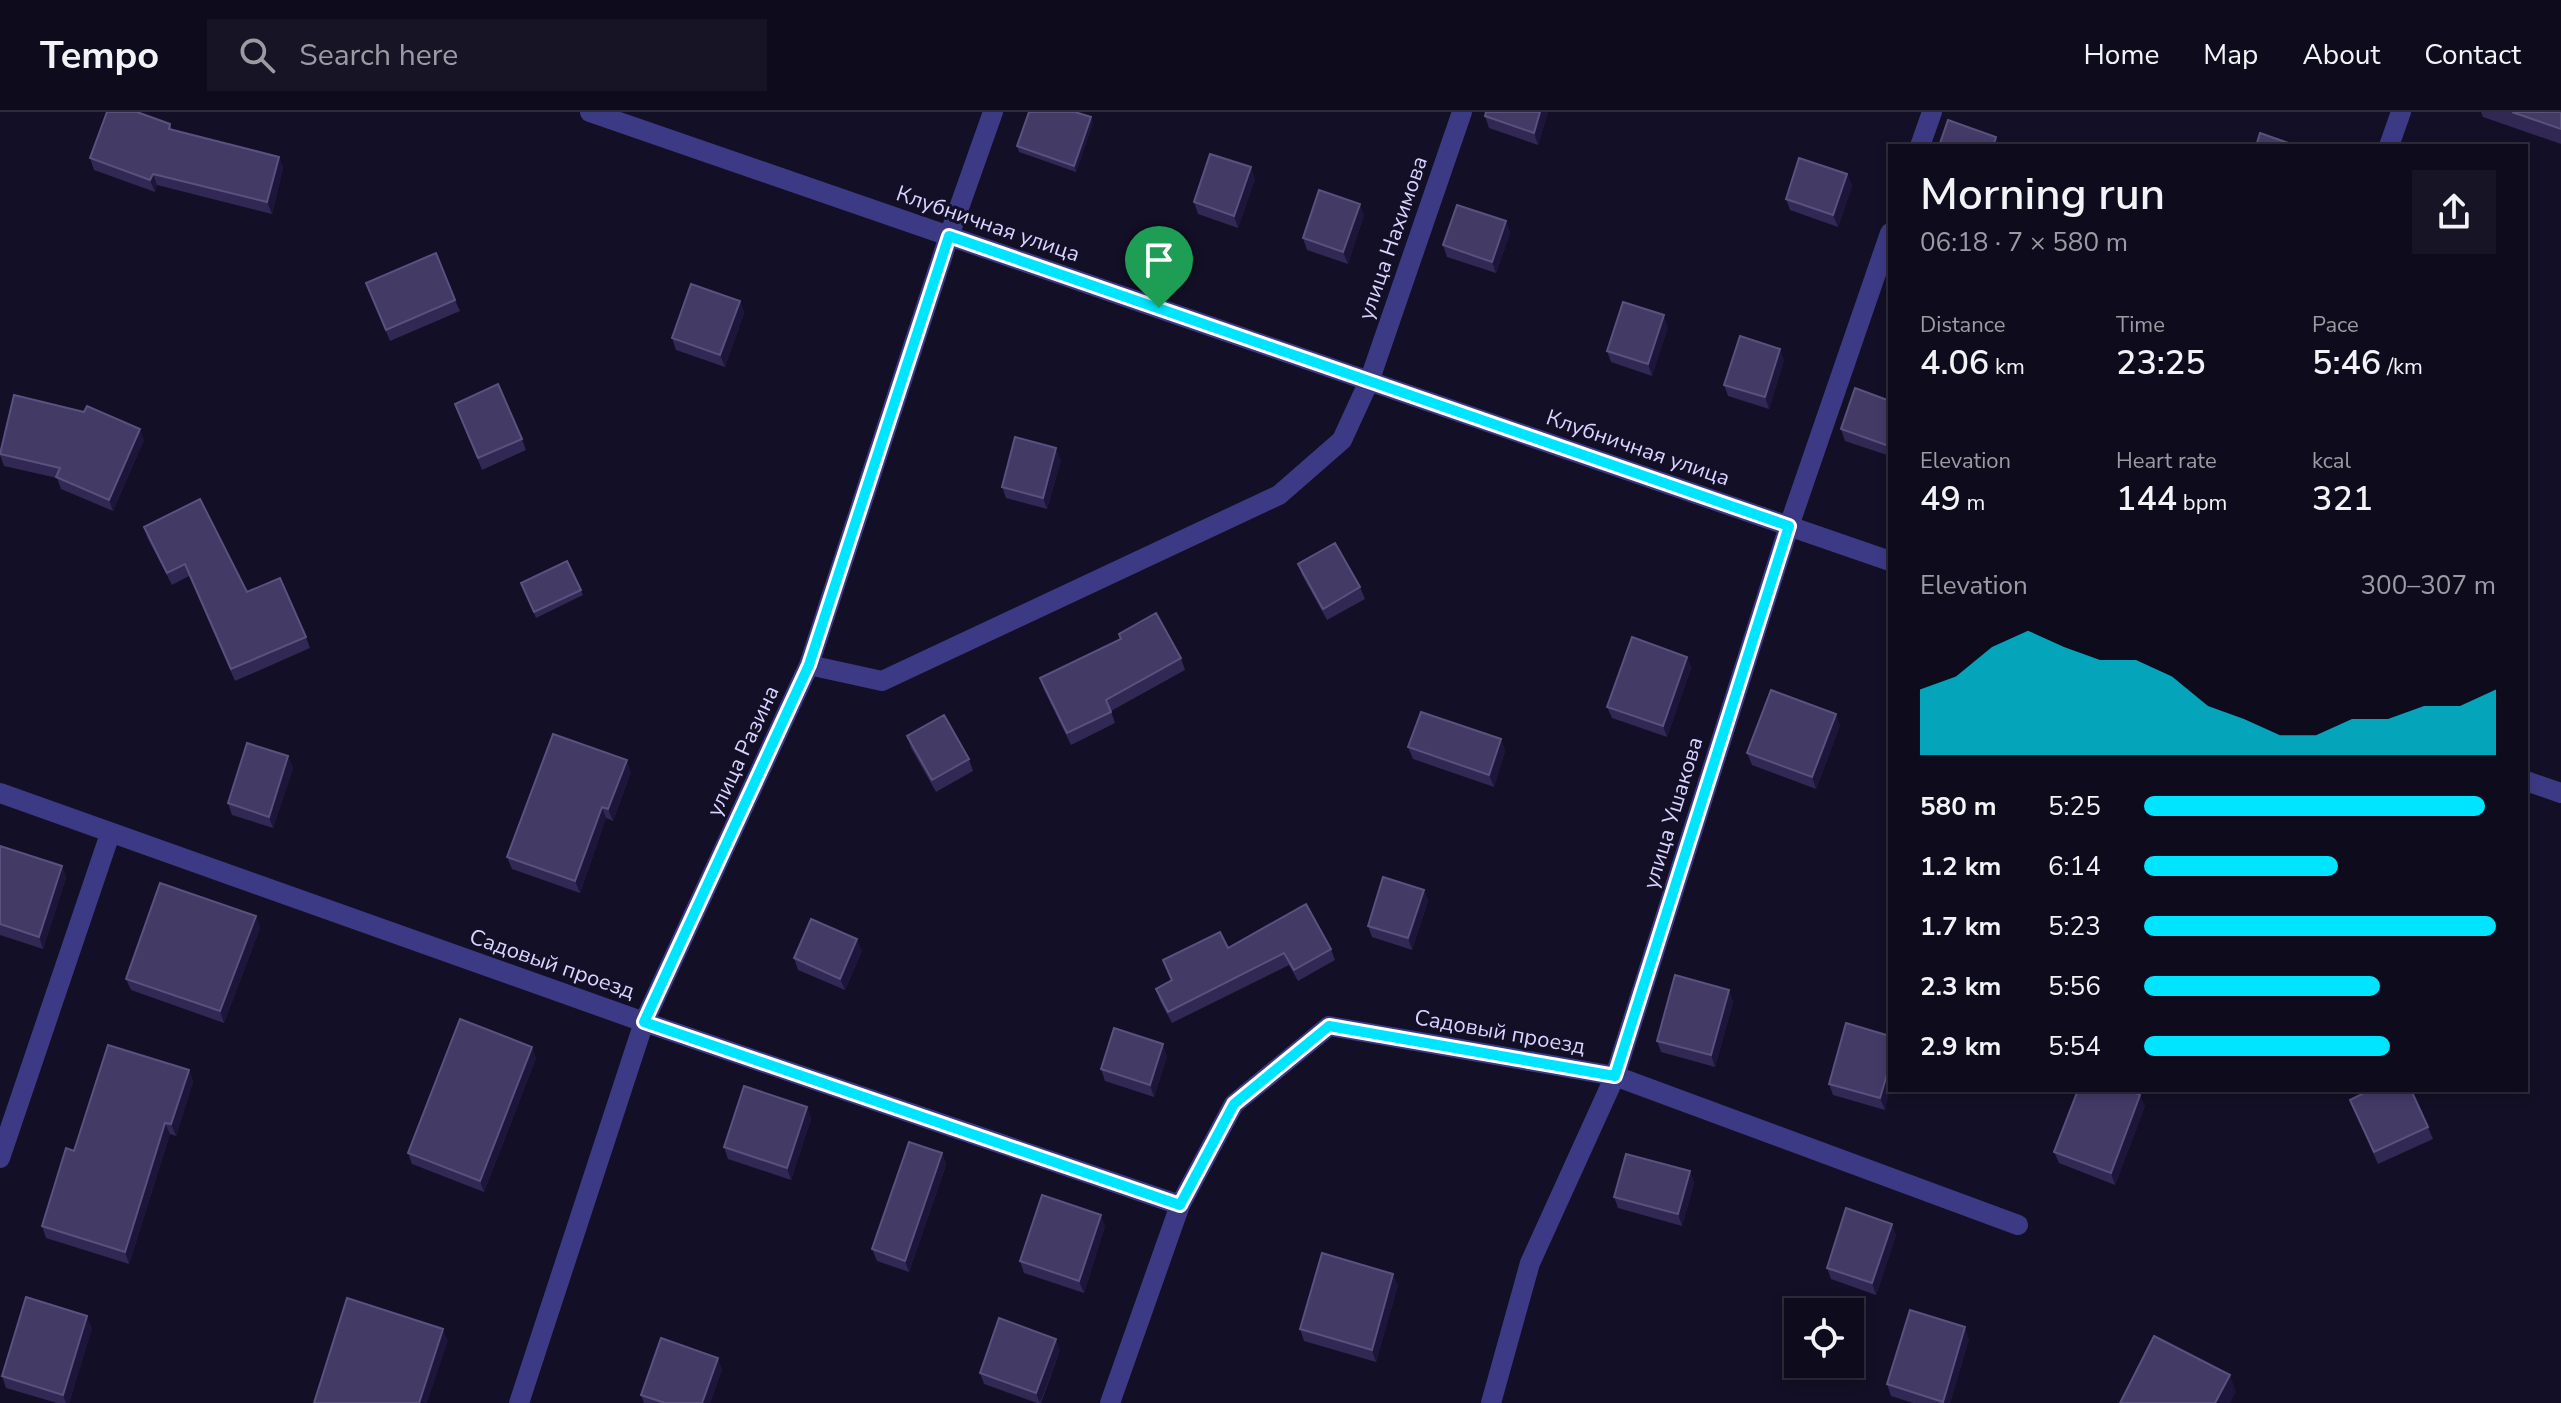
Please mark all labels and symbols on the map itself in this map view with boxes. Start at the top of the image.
street label: улица Нахимова [1351,152,1435,324]
street label: Клубничная улица [892,179,1084,269]
pin [1125,226,1193,308]
street label: Клубничная улица [1542,403,1734,493]
street label: улица Разина [700,681,786,821]
street label: улица Ушакова [1636,733,1710,893]
street label: Садовый проезд [465,922,639,1006]
street label: Садовый проезд [1412,1002,1588,1062]

